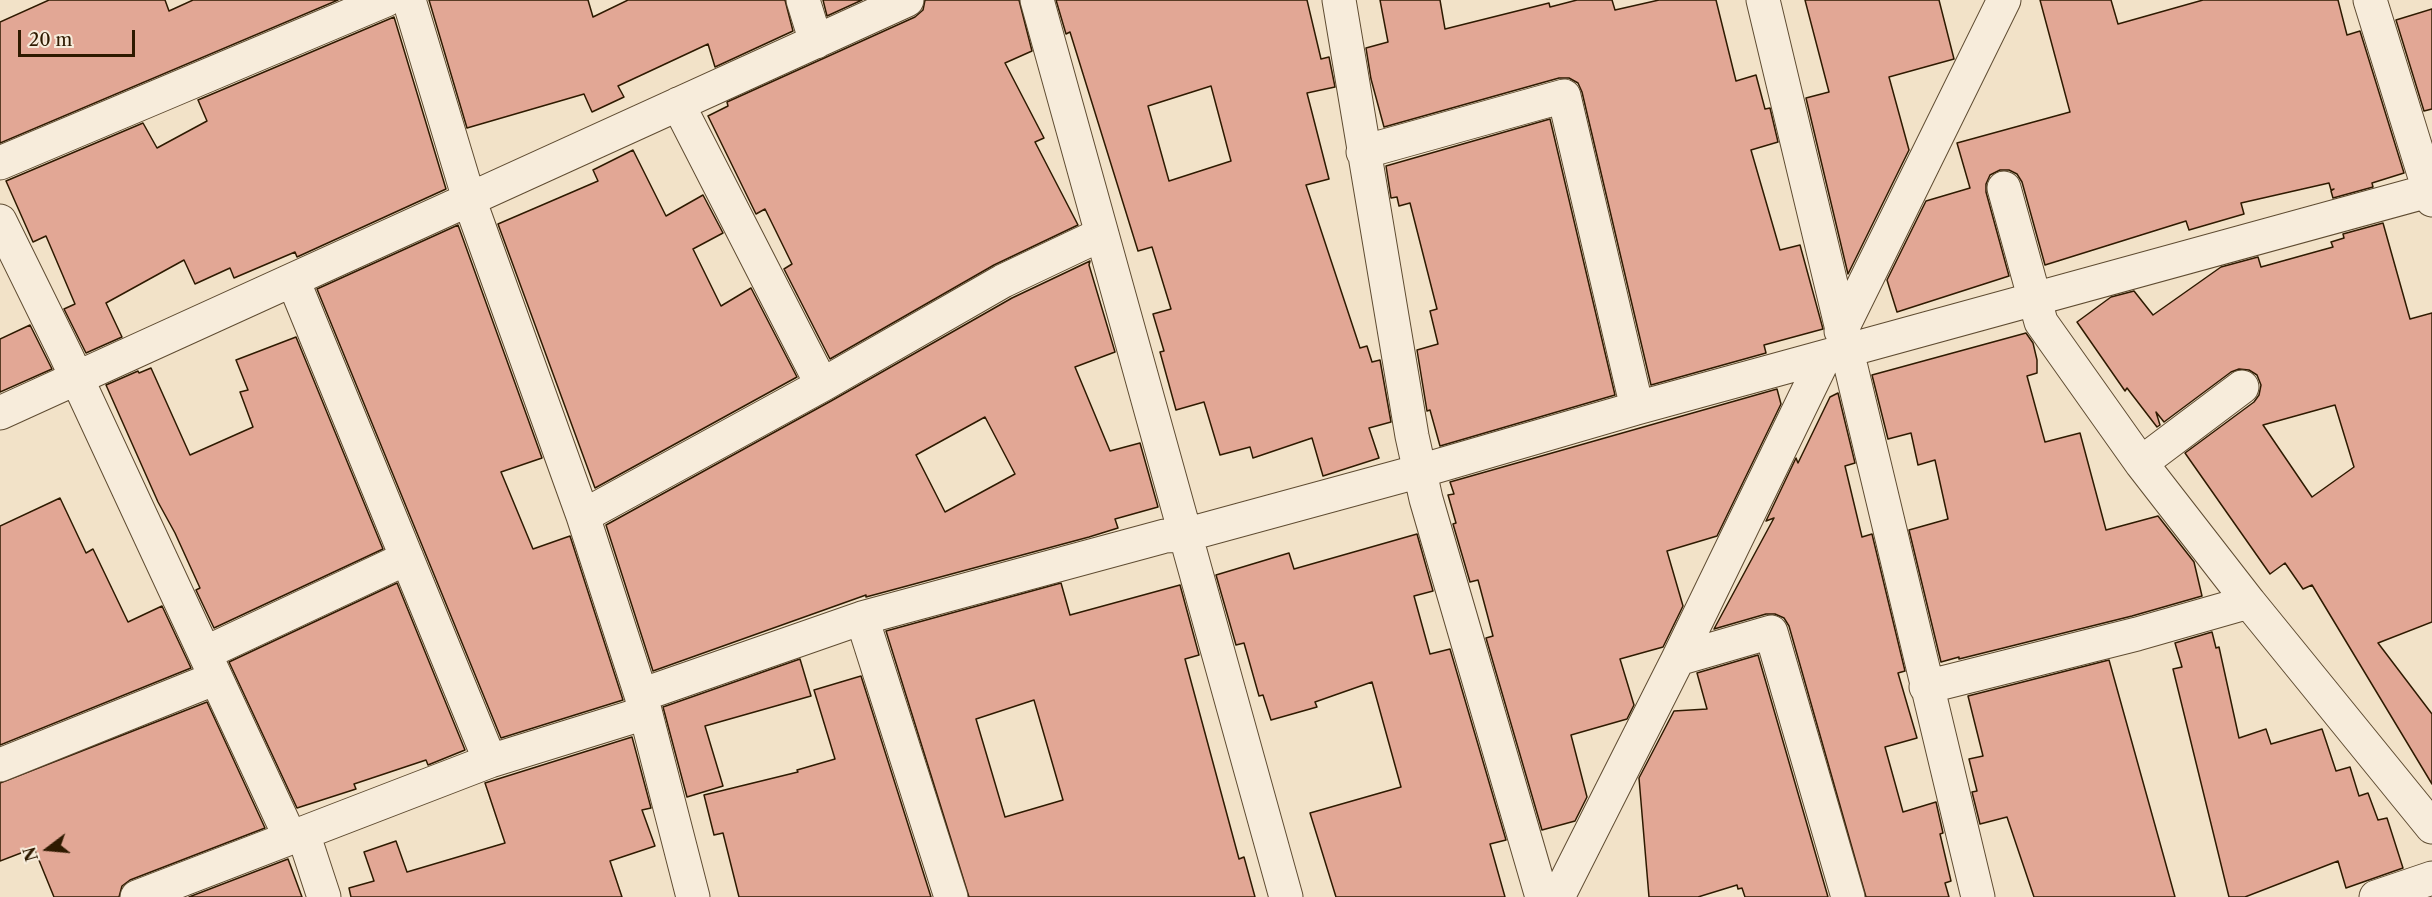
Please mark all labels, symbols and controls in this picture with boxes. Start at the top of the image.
scale bar [21,18,138,56]
text: 20 m [29,29,72,51]
north arrow [18,819,78,879]
text: N [19,845,42,863]

